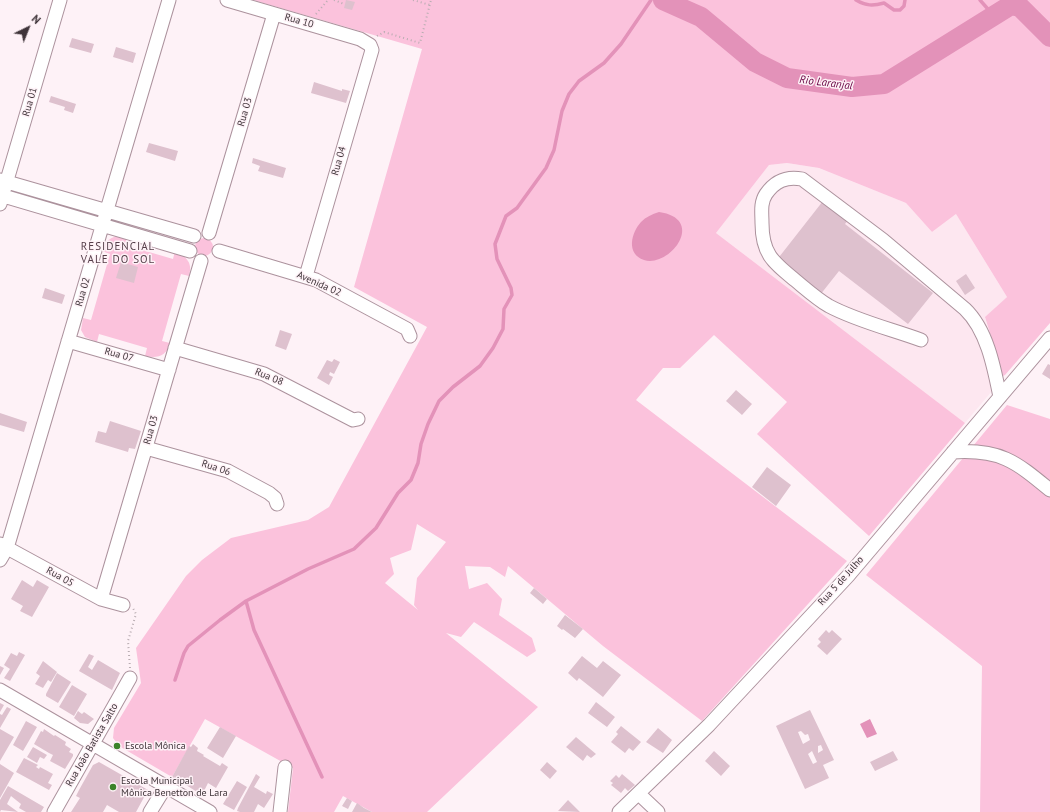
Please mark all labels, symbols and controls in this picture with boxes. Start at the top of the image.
north arrow [8,8,48,48]
street label: Rua 10 [283,11,315,31]
text: N [29,12,44,27]
water label: Rio Laranjal [799,73,853,93]
street label: Rua 01 [20,86,40,118]
street label: Rua 03 [235,96,255,128]
street label: Rua 04 [329,145,349,177]
district label: RESIDENCIAL VALE DO SOL [81,240,155,266]
street label: Avenida 02 [295,269,343,299]
street label: Rua 02 [73,276,93,308]
street label: Rua 07 [103,345,135,365]
street label: Rua 08 [253,366,285,388]
street label: Rua 03 [141,414,161,446]
street label: Rua 06 [200,458,232,478]
street label: Rua 5 de Julho [816,554,866,608]
street label: Rua 05 [44,565,76,589]
street label: Rua João Batista Salto [63,701,121,789]
place label: Escola Mônica [125,740,186,752]
marker: Escola Mônica [112,741,122,751]
place label: Escola Municipal Mônica Benetton de Lara [121,775,228,798]
marker: Escola Municipal Mônica Benetton de Lara [108,782,118,792]

